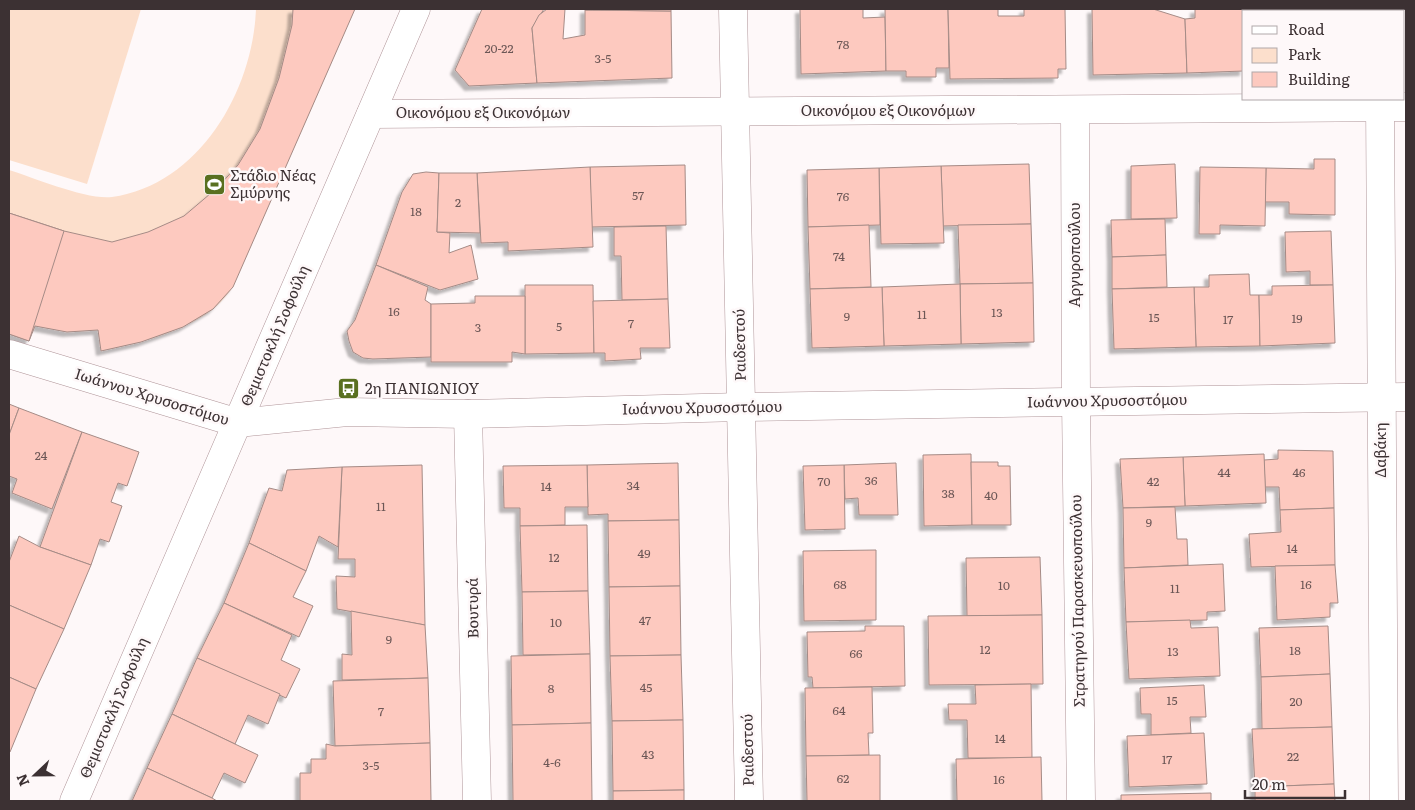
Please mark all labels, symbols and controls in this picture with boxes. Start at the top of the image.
legend [1242,10,1405,100]
text: Road [1288,17,1324,40]
house number: 78 [837,35,850,53]
house number: 20-22 [485,39,513,57]
text: Park [1288,42,1322,65]
house number: 3-5 [595,49,611,67]
text: Building [1288,67,1350,90]
street label: Οικονόμου εξ Οικονόμων [801,98,975,121]
street label: Οικονόμου εξ Οικονόμων [396,100,570,123]
place label: Στάδιο Νέας Σμύρνης [230,163,317,203]
sports icon: Στάδιο Νέας Σμύρνης [202,173,226,197]
house number: 57 [632,186,644,204]
house number: 76 [837,187,850,205]
house number: 2 [455,193,461,211]
house number: 18 [410,202,422,220]
street label: Αργυροπούλου [1062,202,1085,307]
house number: 74 [833,247,845,265]
street label: Θεμιστοκλή Σοφούλη [233,261,314,410]
house number: 16 [388,302,400,320]
house number: 13 [991,303,1003,321]
house number: 11 [917,305,927,323]
house number: 9 [844,307,850,325]
house number: 15 [1149,308,1159,326]
street label: Ραιδεστού [726,309,751,381]
house number: 19 [1291,309,1303,327]
house number: 17 [1223,310,1233,328]
house number: 7 [628,314,634,332]
house number: 5 [556,317,562,335]
house number: 3 [475,318,481,336]
street label: Ιωάννου Χρυσοστόμου [72,361,233,430]
place label: 2η ΠΑΝΙΩΝΙΟΥ [365,376,480,399]
bus stop icon: 2η ΠΑΝΙΩΝΙΟΥ [337,377,361,401]
street label: Ιωάννου Χρυσοστόμου [1027,387,1188,412]
street label: Ιωάννου Χρυσοστόμου [622,394,783,419]
street label: Δαβάκη [1368,423,1391,477]
house number: 24 [35,446,48,464]
house number: 44 [1217,463,1231,481]
house number: 46 [1292,463,1306,481]
house number: 36 [865,471,878,489]
house number: 70 [817,472,831,490]
house number: 42 [1147,472,1159,490]
house number: 34 [626,476,640,494]
house number: 14 [540,477,552,495]
house number: 38 [941,484,955,502]
house number: 40 [984,486,998,504]
street label: Στρατηγού Παρασκευοπούλου [1063,494,1090,707]
house number: 11 [376,497,386,515]
house number: 9 [1146,513,1152,531]
house number: 14 [1286,539,1298,557]
house number: 49 [638,544,650,562]
house number: 12 [549,548,559,566]
house number: 68 [833,575,847,593]
house number: 16 [1300,575,1312,593]
house number: 10 [998,576,1010,594]
street label: Βουτυρά [459,577,484,639]
house number: 11 [1170,579,1180,597]
house number: 47 [639,611,651,629]
house number: 10 [550,613,562,631]
house number: 9 [386,630,392,648]
street label: Θεμιστοκλή Σοφούλη [72,633,153,782]
house number: 12 [980,640,990,658]
house number: 18 [1289,641,1301,659]
house number: 13 [1167,642,1179,660]
house number: 66 [850,644,863,662]
house number: 45 [640,678,652,696]
house number: 8 [548,679,555,697]
house number: 15 [1167,691,1177,709]
house number: 20 [1289,692,1303,710]
house number: 64 [832,701,846,719]
house number: 7 [378,702,384,720]
street label: Ραιδεστού [734,714,759,786]
house number: 14 [994,729,1006,747]
house number: 43 [641,745,655,763]
house number: 22 [1287,747,1299,765]
north arrow [10,750,60,800]
house number: 17 [1162,750,1172,768]
house number: 4-6 [543,753,561,771]
house number: 3-5 [363,756,379,774]
scale bar [1245,768,1345,800]
house number: 62 [837,769,849,787]
house number: 16 [993,770,1005,788]
text: N [10,771,33,789]
text: 20 m [1252,772,1286,795]

